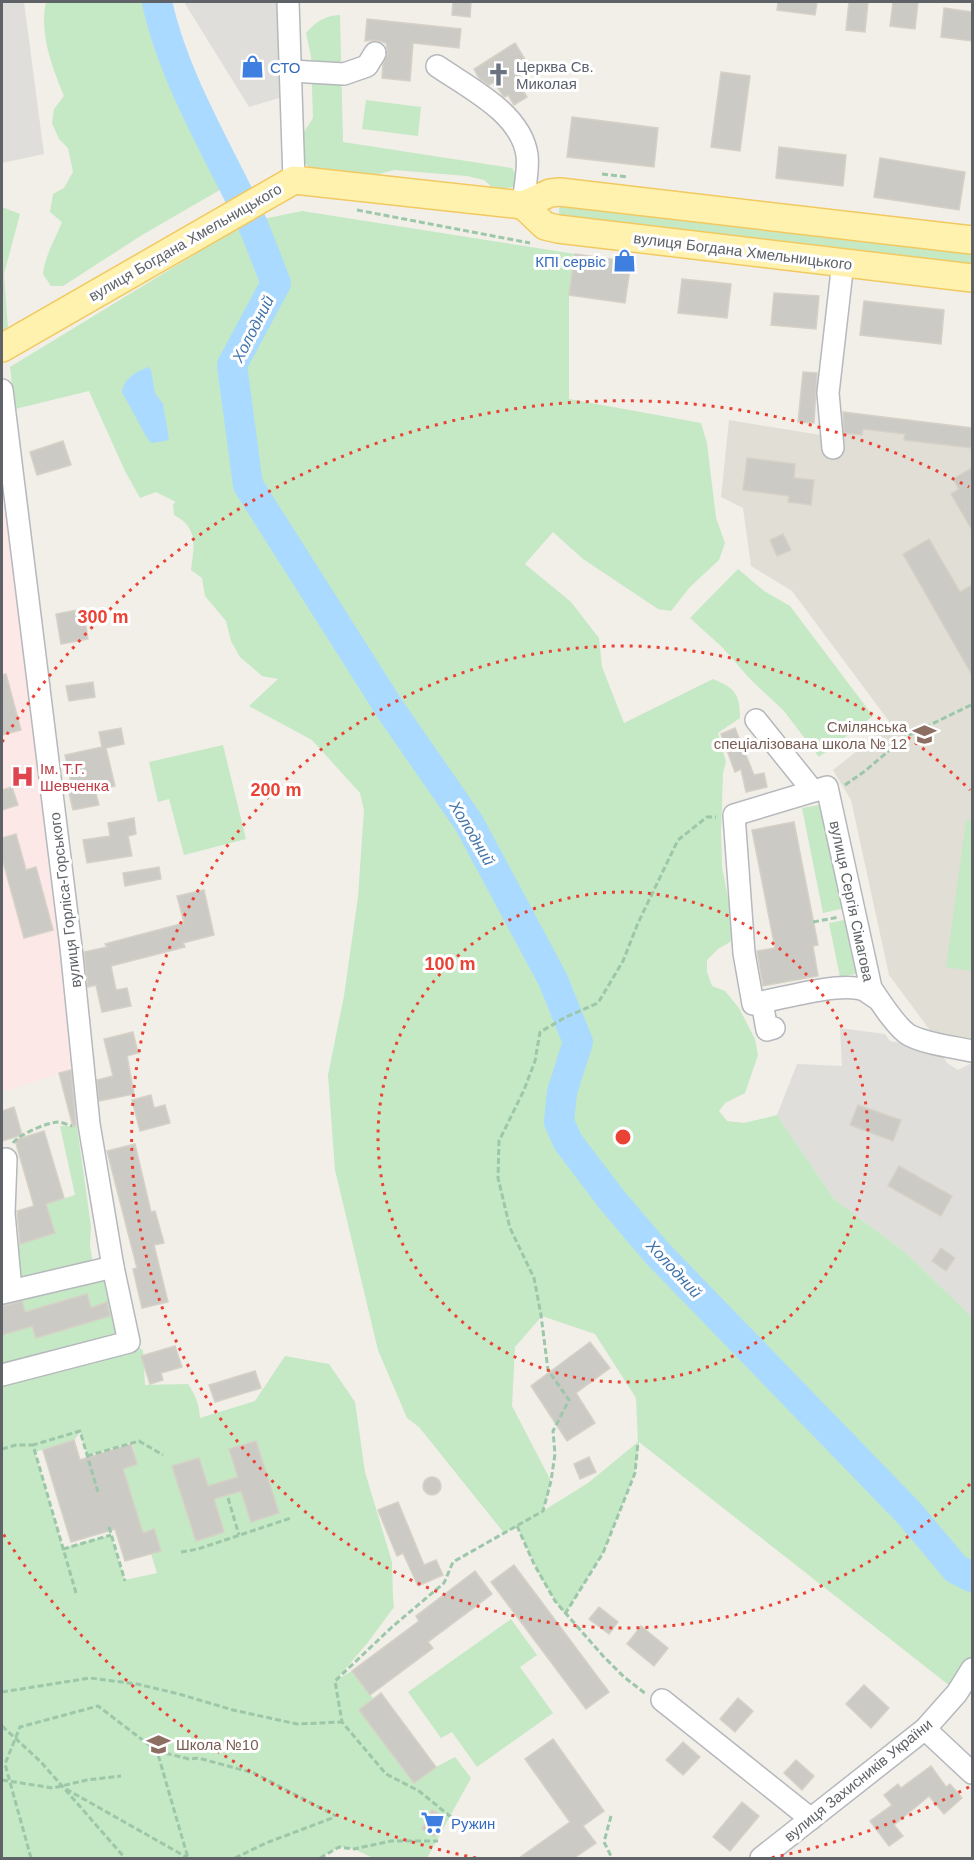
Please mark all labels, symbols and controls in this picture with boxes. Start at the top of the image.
shop icon: СТО [239,54,265,80]
place label: Церква Св. Миколая [516,58,594,92]
place label: СТО [270,59,301,76]
church icon: Церква Св. Миколая [485,62,511,88]
street label: вулиця Богдана Хмельницького [85,180,285,304]
street label: вулиця Богдана Хмельницького [633,229,853,273]
shop icon: КПІ сервіс [611,248,637,274]
place label: КПІ сервіс [535,253,606,270]
water label: Холодний [229,293,277,366]
text: 300 m [77,607,129,627]
place label: Смілянська спеціалізована школа № 12 [714,718,908,752]
school or university icon: Смілянська спеціалізована школа № 12 [912,722,938,748]
place label: Ім. Т.Г. Шевченка [40,760,110,794]
hospital icon: Ім. Т.Г. Шевченка [9,764,35,790]
text: 200 m [250,780,302,800]
water label: Холодний [446,797,498,868]
street label: вулиця Горліса-Горського [46,811,84,989]
street label: вулиця Сергія Сімагова [827,819,877,984]
text: 100 m [424,954,476,974]
centre of rings [613,1127,633,1147]
water label: Холодний [642,1236,705,1301]
street label: вулиця Захисників України [781,1715,935,1845]
school or university icon: Школа №10 [145,1731,171,1757]
place label: Школа №10 [176,1736,259,1753]
supermarket icon: Ружин [420,1810,446,1836]
place label: Ружин [451,1815,495,1832]

